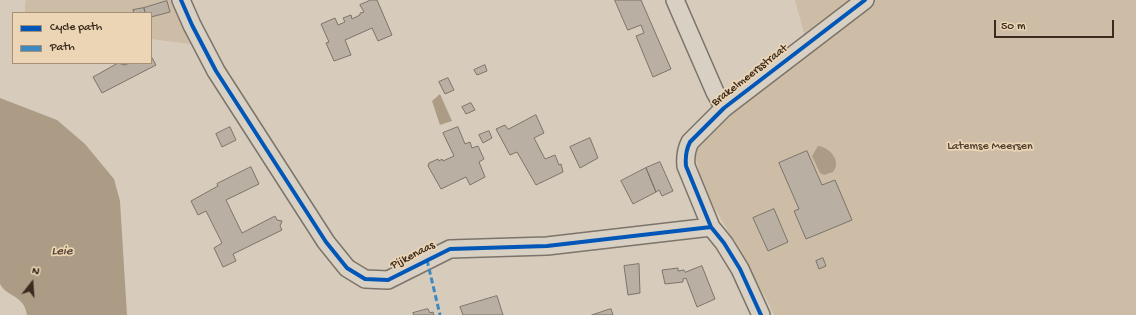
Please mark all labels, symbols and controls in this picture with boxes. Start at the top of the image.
legend [12,12,152,64]
scale bar [996,12,1116,38]
text: 50 m [1001,20,1026,34]
text: Cycle path [50,21,102,35]
text: Path [50,41,75,55]
street label: Brakelmeersstraat [709,42,791,110]
park label: Latemse Meersen [947,140,1033,154]
street label: Pijkenaas [388,239,438,273]
water label: Leie [52,244,72,260]
north arrow [12,263,52,303]
text: N [30,265,41,278]

